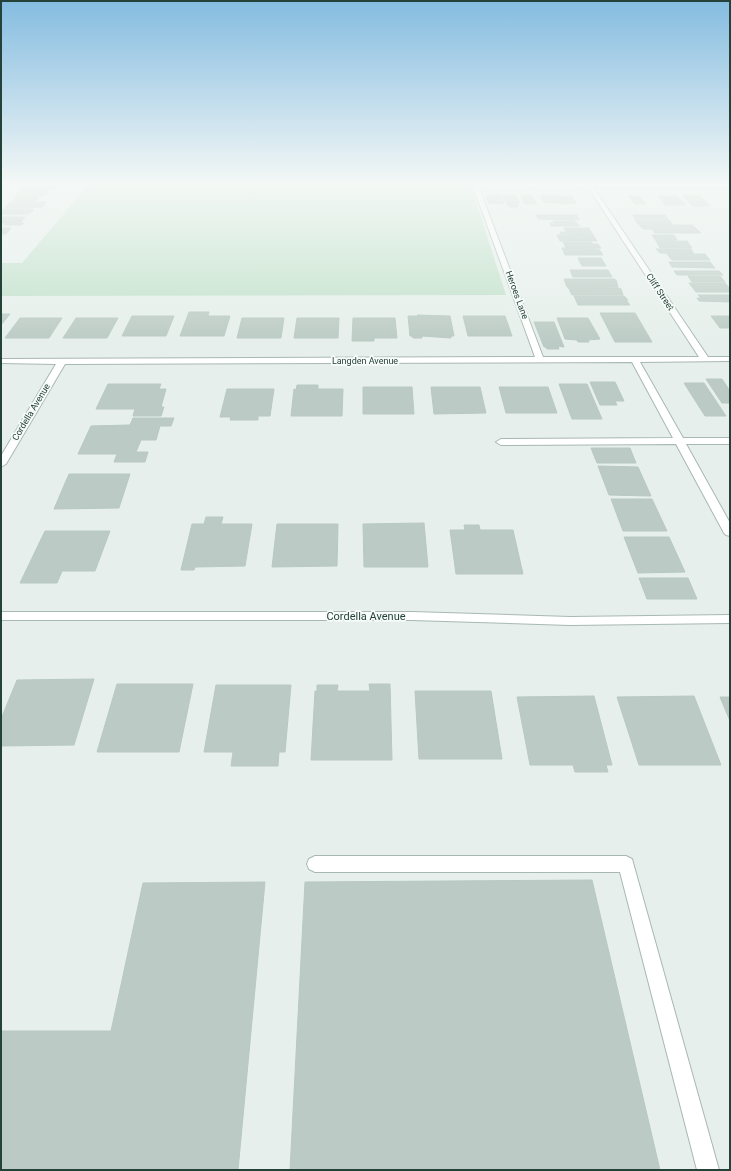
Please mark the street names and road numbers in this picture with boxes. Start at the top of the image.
street label: Heroes Lane [504,270,530,321]
street label: Cliff Street [644,272,676,312]
street label: Langden Avenue [332,356,398,366]
street label: Cordella Avenue [10,381,52,442]
street label: Cordella Avenue [326,610,406,623]

